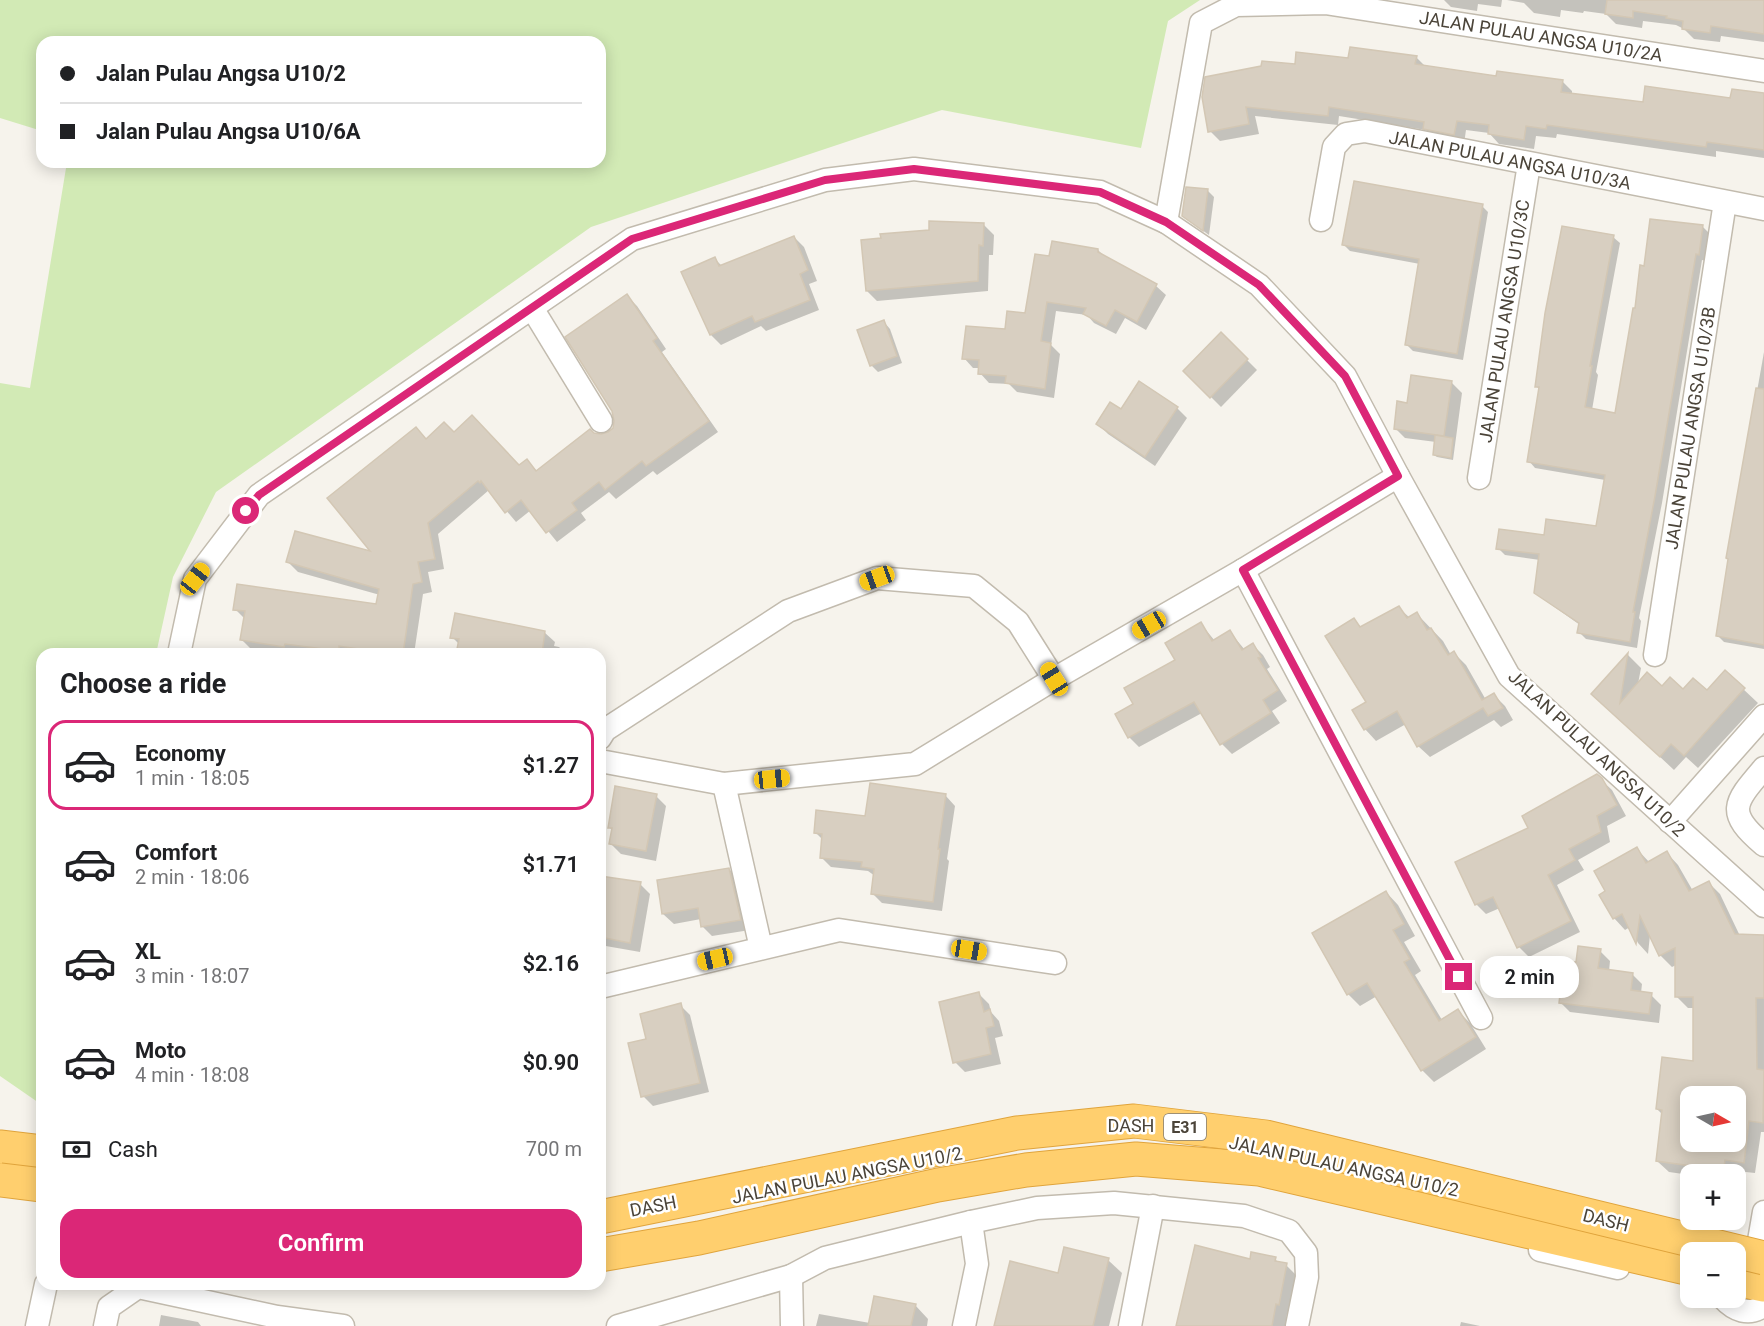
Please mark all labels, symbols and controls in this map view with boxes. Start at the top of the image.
street label: JALAN PULAU ANGSA U10/2A [1418,6,1664,66]
text: Jalan Pulau Angsa U10/2 [96,61,346,86]
text: Jalan Pulau Angsa U10/6A [96,119,361,144]
street label: JALAN PULAU ANGSA U10/3A [1387,126,1633,194]
street label: JALAN PULAU ANGSA U10/3C [1474,198,1534,444]
street label: JALAN PULAU ANGSA U10/3B [1660,305,1720,551]
route start [232,497,259,524]
car [177,559,213,599]
car [857,563,897,593]
car [1129,608,1169,642]
car [1037,659,1071,699]
street label: JALAN PULAU ANGSA U10/2 [1504,665,1690,841]
text: Choose a ride [60,668,226,700]
icon: car [63,738,117,792]
text: Economy [135,741,226,766]
text: $1.27 [522,753,579,778]
text: 1 min · 18:05 [135,766,250,790]
car [753,768,791,790]
icon: car [63,837,117,891]
text: Comfort [135,840,217,865]
text: $1.71 [522,852,579,877]
text: 2 min · 18:06 [135,865,250,889]
icon: car [63,936,117,990]
car [950,938,988,962]
text: XL [135,939,161,964]
car [695,946,735,972]
text: $2.16 [522,951,579,976]
callout: 2 min [1480,956,1579,998]
route end [1445,963,1472,990]
text: 3 min · 18:07 [135,964,250,988]
text: 2 min [1504,965,1555,989]
icon: car [63,1035,117,1089]
text: Moto [135,1038,186,1063]
text: $0.90 [522,1050,579,1075]
text: 4 min · 18:08 [135,1063,250,1087]
north arrow [1680,1086,1746,1152]
map controls [1680,1086,1746,1308]
road number: E31 [1164,1114,1206,1140]
street label: DASH [1108,1115,1154,1136]
street label: JALAN PULAU ANGSA U10/2 [1227,1131,1461,1201]
icon: cash [60,1133,93,1166]
text: Cash [108,1137,158,1162]
text: 700 m [526,1137,582,1161]
street label: JALAN PULAU ANGSA U10/2 [730,1142,964,1208]
button: + [1680,1164,1746,1230]
street label: DASH [628,1191,678,1221]
street label: DASH [1581,1204,1631,1236]
button: Confirm [60,1209,582,1278]
button: − [1680,1242,1746,1308]

